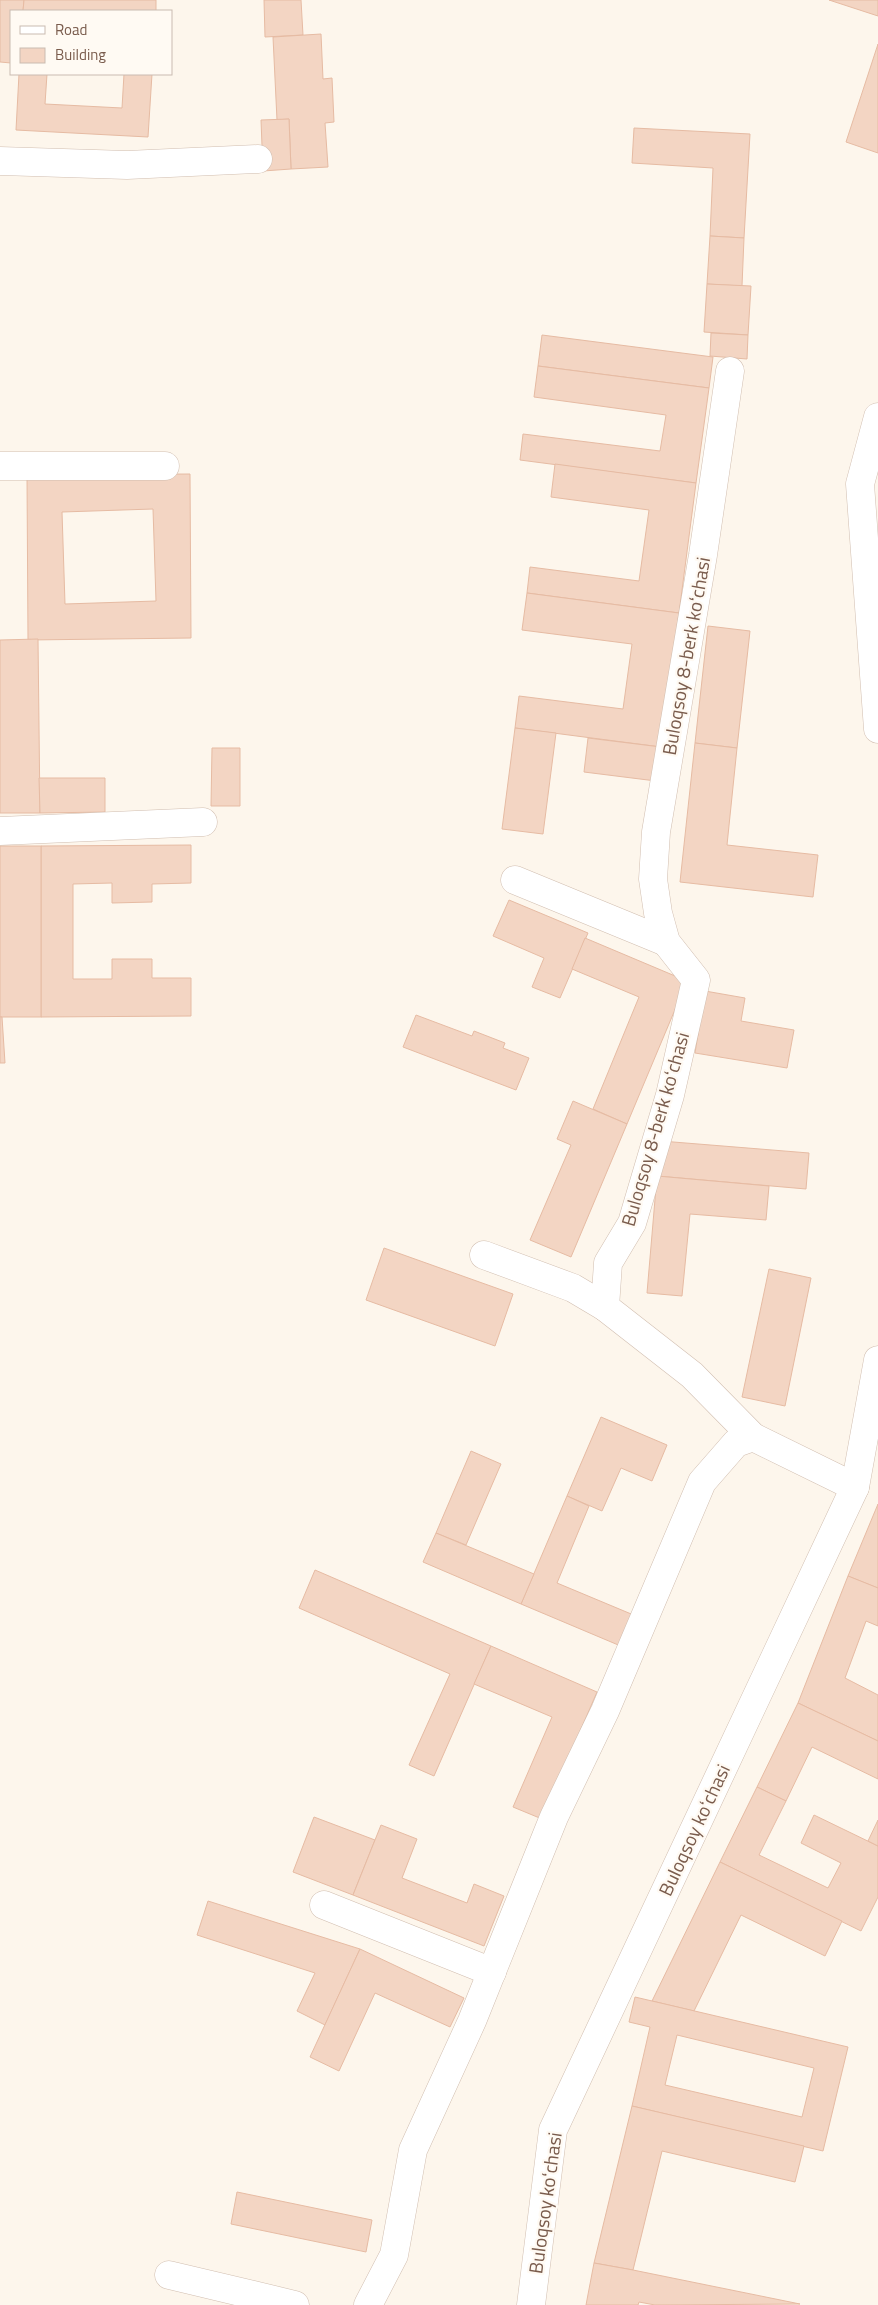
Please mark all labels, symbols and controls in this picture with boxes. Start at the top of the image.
legend [10,10,172,75]
text: Road [55,18,87,41]
text: Building [55,43,106,66]
street label: Buloqsoy 8-berk koʻchasi [654,555,717,757]
street label: Buloqsoy 8-berk koʻchasi [613,1028,696,1229]
street label: Buloqsoy koʻchasi [650,1759,737,1900]
street label: Buloqsoy koʻchasi [520,2130,569,2275]

